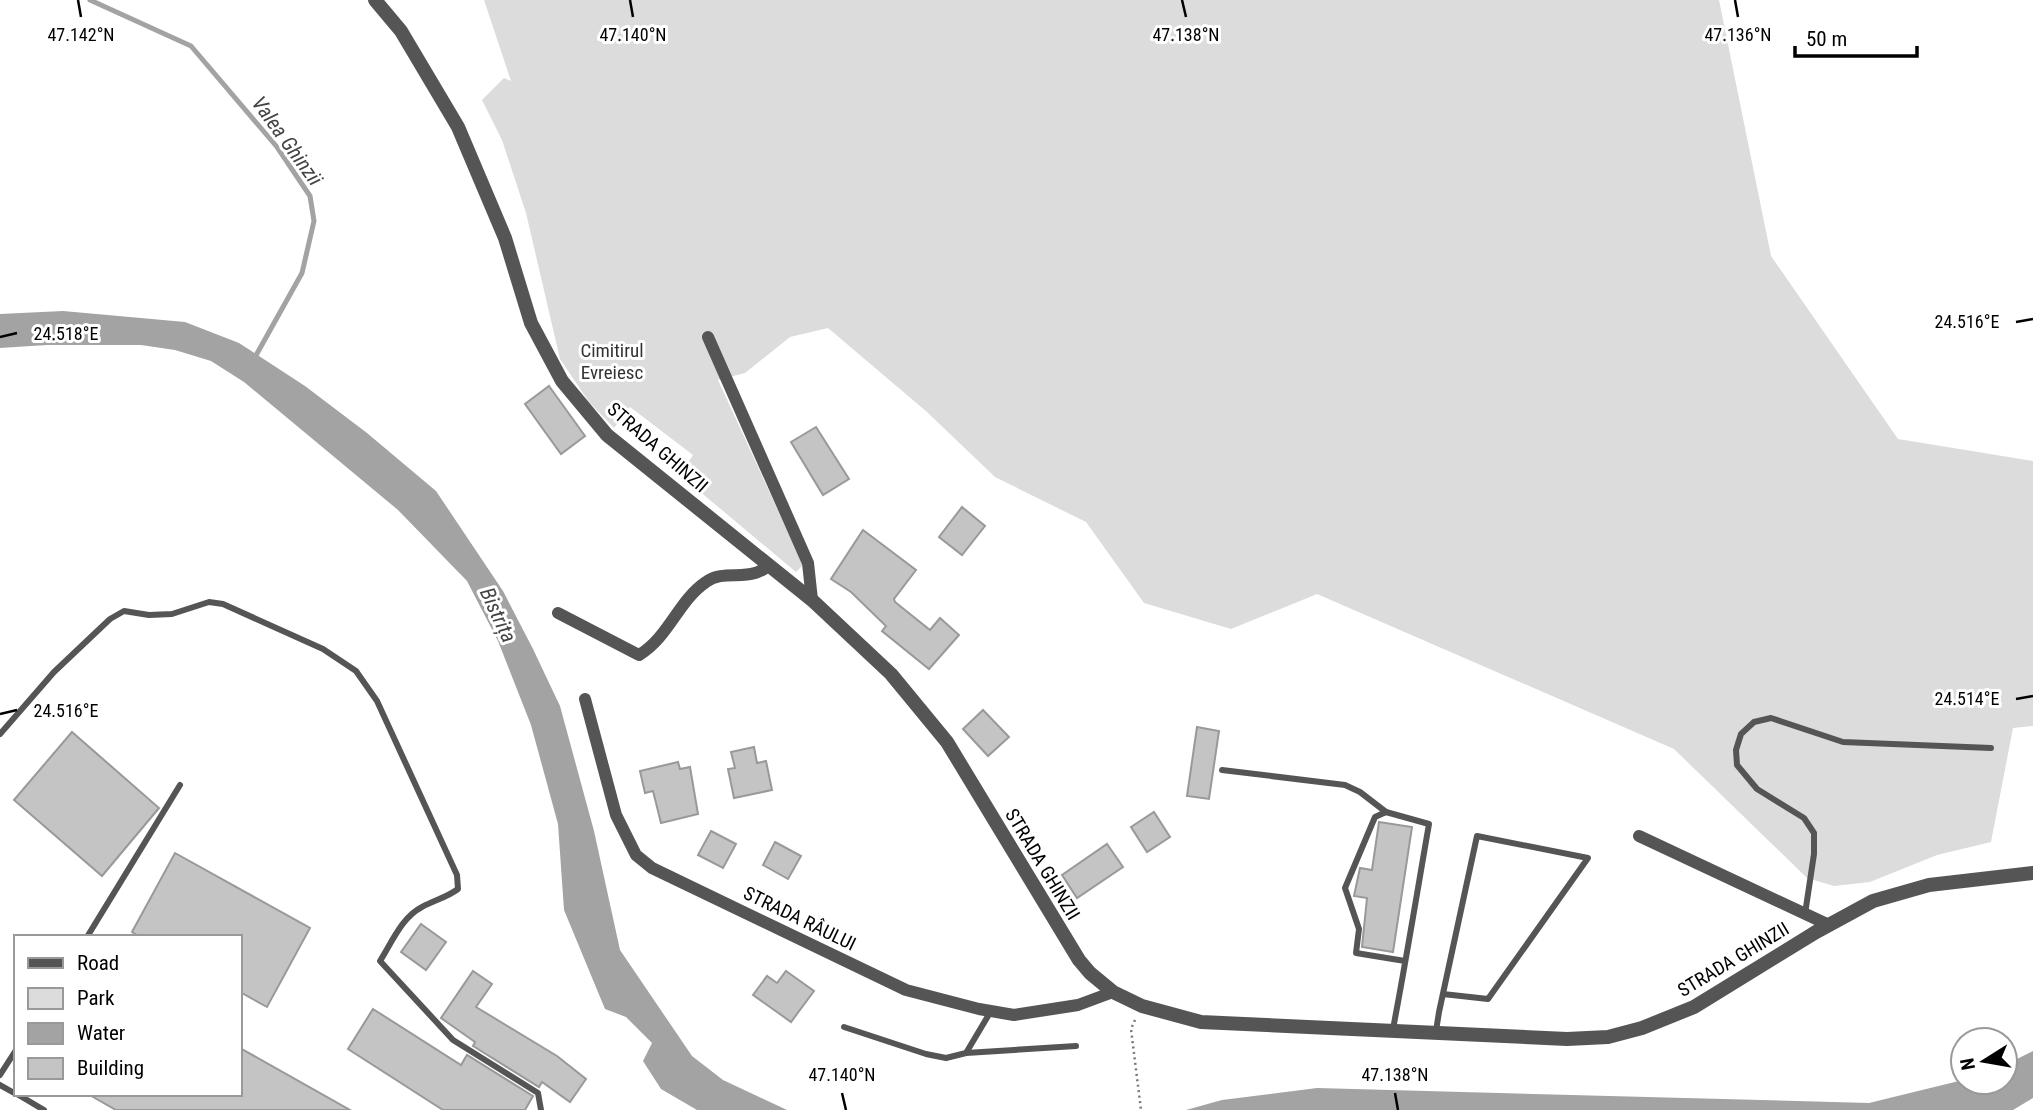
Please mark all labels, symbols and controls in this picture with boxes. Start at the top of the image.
scale bar [1795,14,1918,58]
text: 47.142°N [47,24,115,45]
text: 47.140°N [599,24,667,45]
text: 47.138°N [1152,24,1220,45]
text: 47.136°N [1704,24,1772,45]
text: 50 m [1806,27,1847,51]
water label: Valea Ghinzii [247,92,328,190]
text: 24.516°E [1935,311,1999,332]
text: 24.518°E [34,323,98,344]
park label: Cimitirul Evreiesc [580,339,644,384]
street label: STRADA GHINZII [603,397,713,497]
water label: Bistrița [475,584,521,646]
text: 24.514°E [1935,688,1999,709]
text: 24.516°E [34,700,98,721]
street label: STRADA GHINZII [1000,804,1085,924]
street label: STRADA RÂULUI [740,881,860,956]
street label: STRADA GHINZII [1673,917,1793,1002]
legend [14,935,242,1096]
text: Road [77,951,119,975]
text: Park [77,986,115,1010]
text: Water [77,1021,125,1045]
north arrow [1949,1026,2019,1096]
text: Building [77,1056,144,1080]
text: N [1955,1056,1980,1072]
text: 47.140°N [808,1064,876,1085]
text: 47.138°N [1361,1064,1429,1085]

